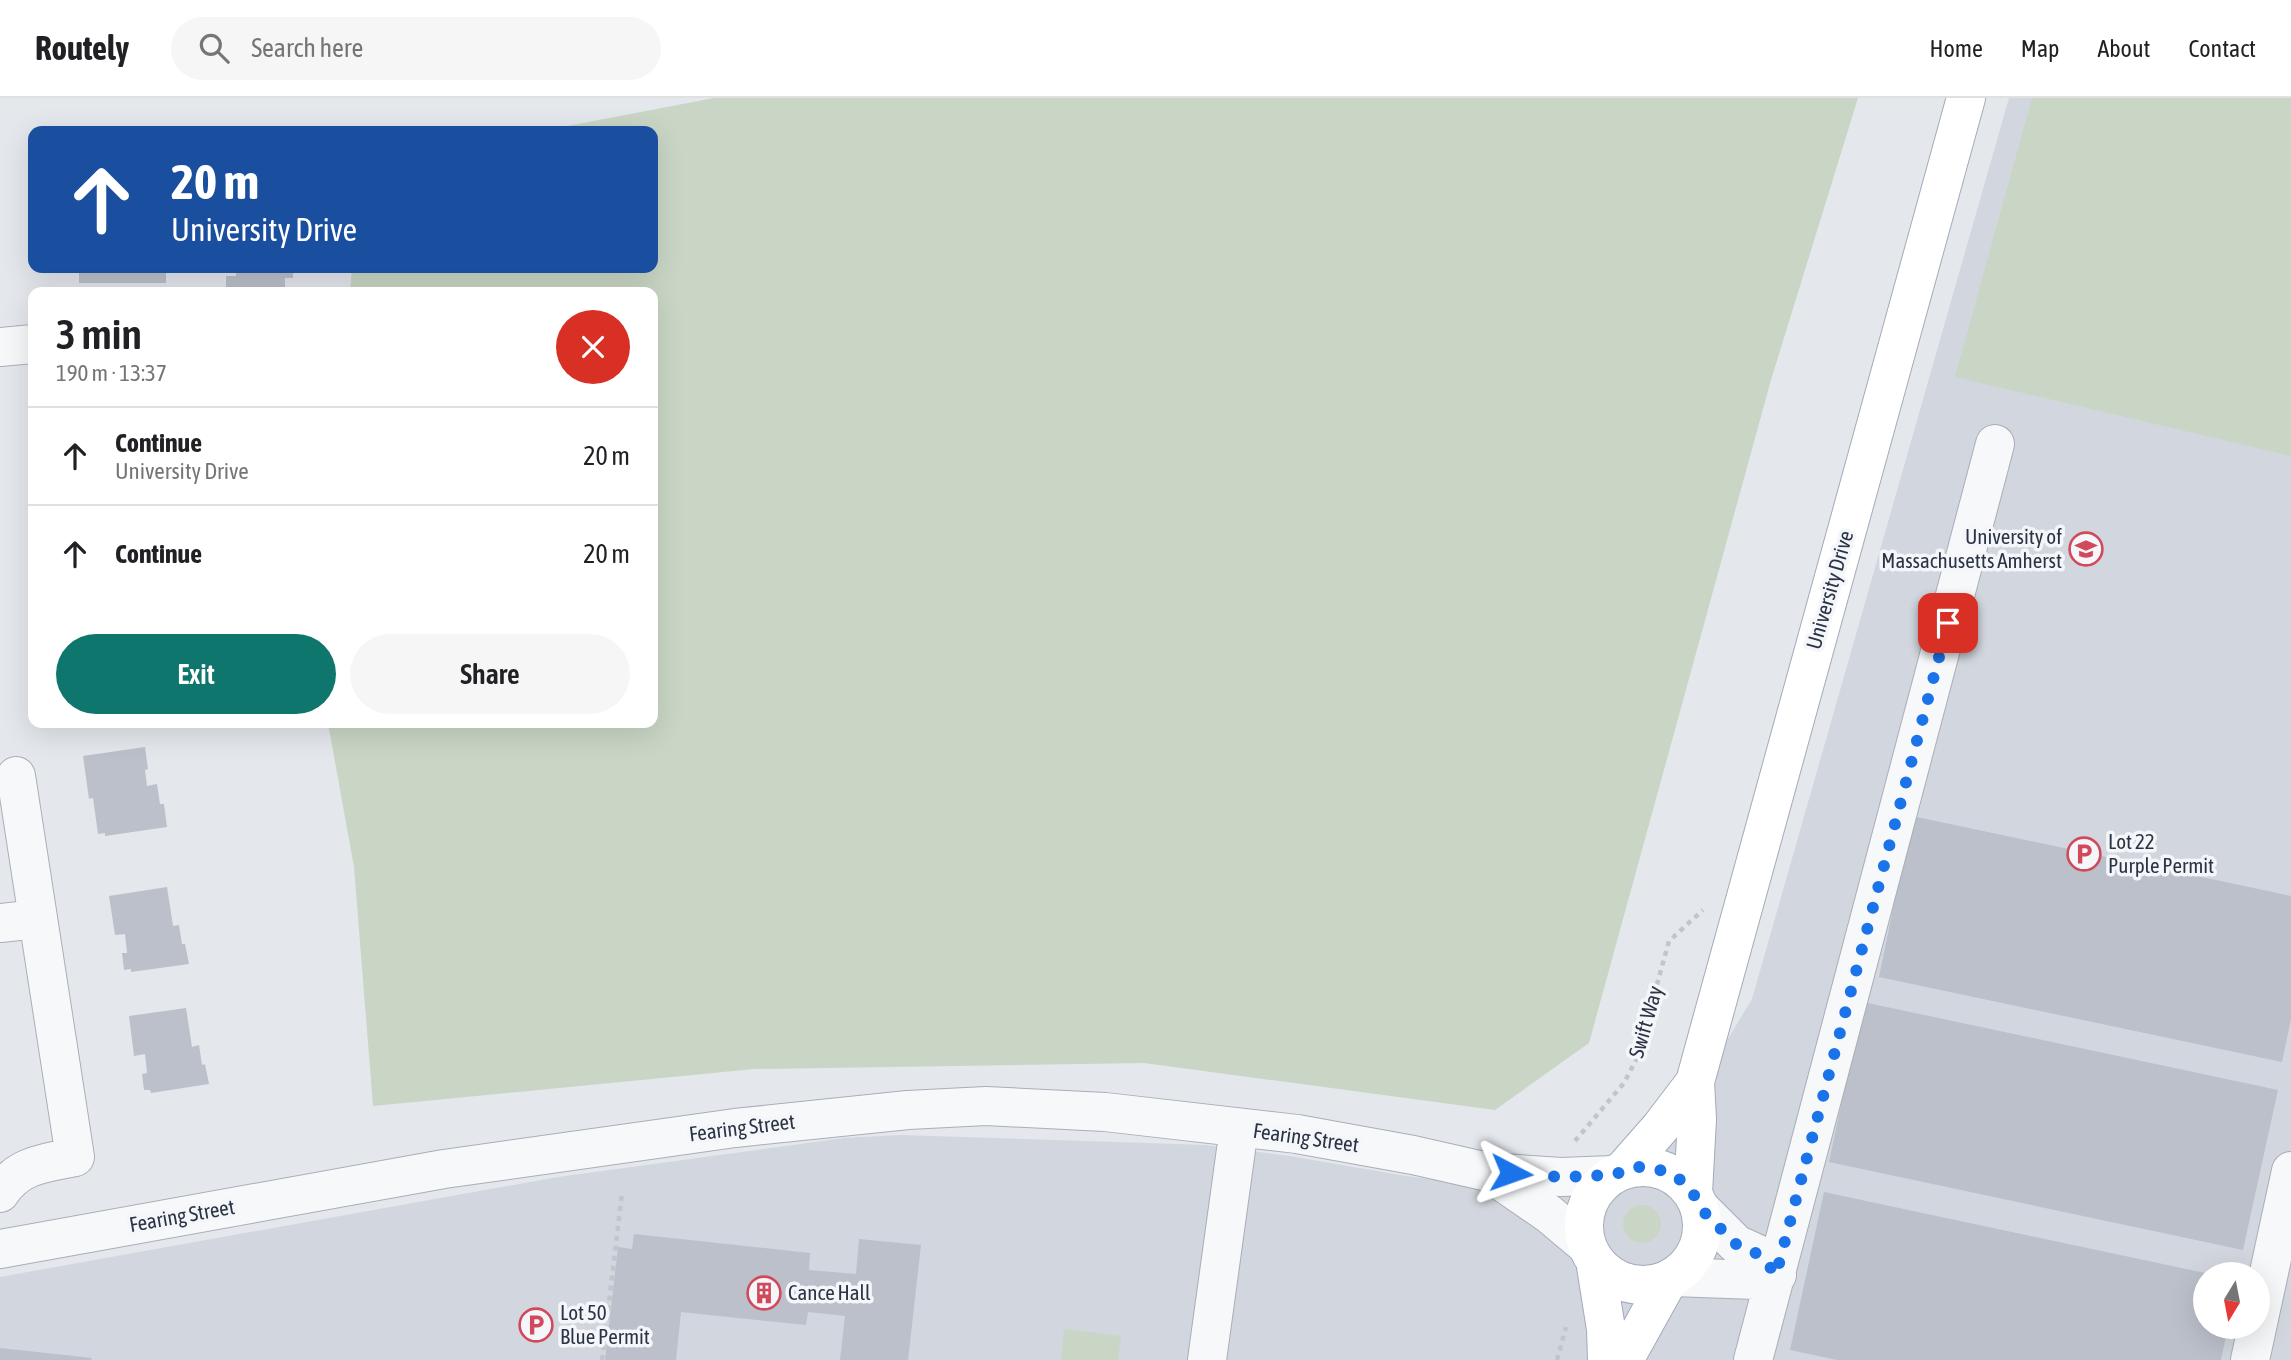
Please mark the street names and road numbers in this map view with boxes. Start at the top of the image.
street label: University Drive [1801,528,1857,652]
street label: Swift Way [1623,983,1667,1060]
street label: Fearing Street [688,1109,796,1145]
street label: Fearing Street [1252,1118,1361,1156]
street label: Fearing Street [127,1194,236,1236]

